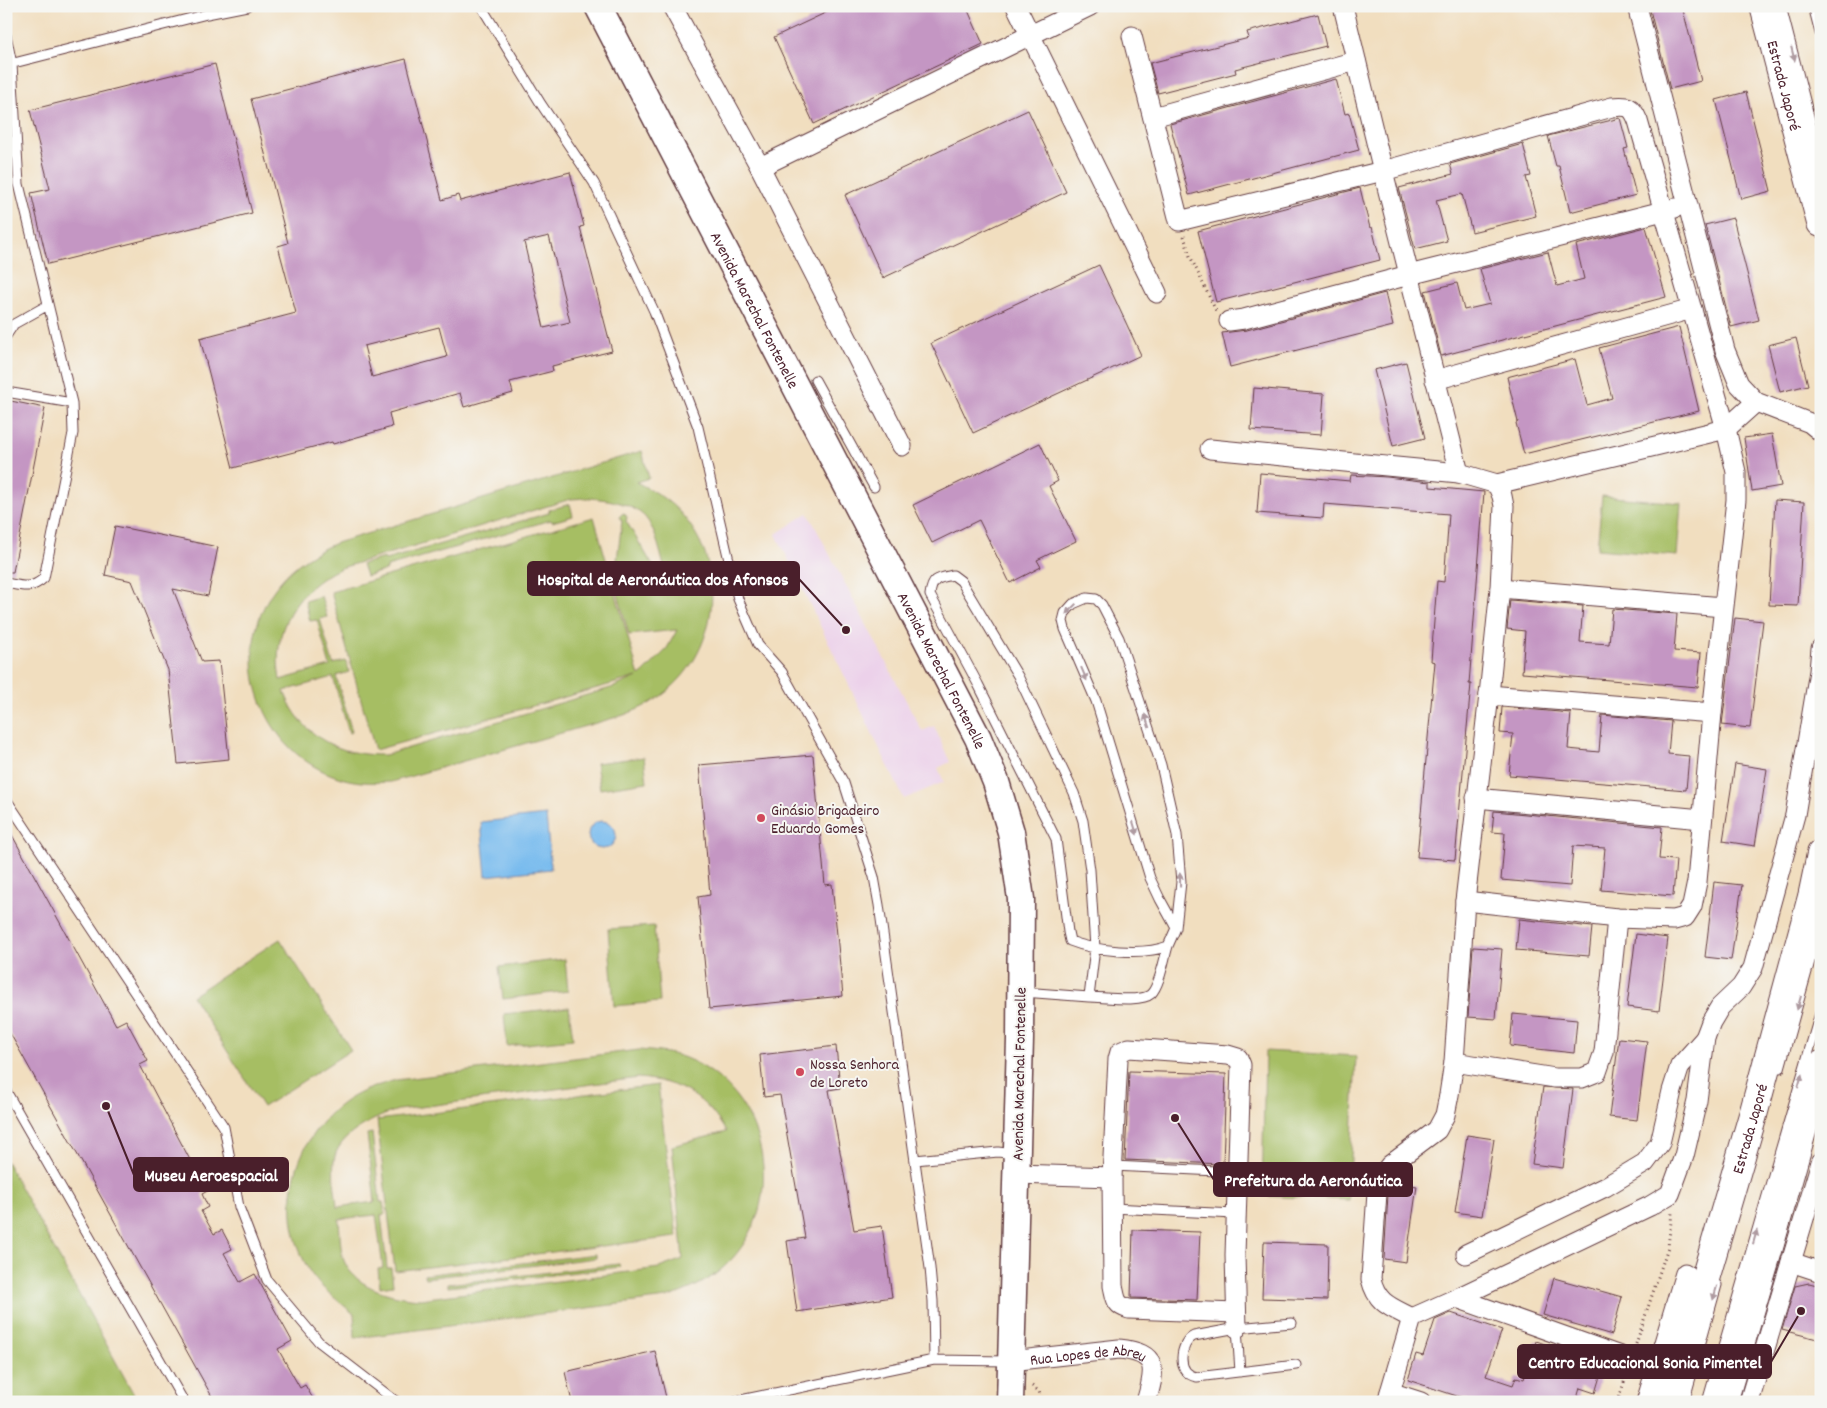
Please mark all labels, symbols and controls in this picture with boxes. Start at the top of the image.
street label: Estrada Japoré [1760,38,1805,134]
one-way arrow [1789,46,1797,61]
street label: Avenida Marechal Fontenelle [703,228,804,393]
callout: Hospital de Aeronáutica dos Afonsos [528,562,799,595]
text: Hospital de Aeronáutica dos Afonsos [537,569,789,594]
street label: Avenida Marechal Fontenelle [890,589,990,753]
one-way arrow [1065,603,1077,615]
one-way arrow [1080,667,1088,681]
one-way arrow [1143,714,1150,729]
place label: Ginásio Brigadeiro Eduardo Gomes [771,800,879,841]
marker: Ginásio Brigadeiro Eduardo Gomes [755,812,767,824]
one-way arrow [1131,821,1139,836]
one-way arrow [1176,871,1184,887]
street label: Avenida Marechal Fontenelle [1007,987,1034,1161]
one-way arrow [1794,995,1802,1010]
place label: Nossa Senhora de Loreto [810,1054,900,1095]
marker: Nossa Senhora de Loreto [794,1066,806,1078]
one-way arrow [1796,1074,1804,1089]
street label: Estrada Japoré [1727,1081,1775,1177]
callout: Museu Aeroespacial [134,1158,288,1191]
callout: Prefeitura da Aeronáutica [1214,1163,1412,1196]
text: Museu Aeroespacial [144,1165,279,1190]
text: Prefeitura da Aeronáutica [1224,1170,1403,1195]
one-way arrow [1751,1230,1759,1245]
one-way arrow [1711,1286,1719,1301]
street label: Rua Lopes de Abreu [1029,1340,1151,1373]
callout: Centro Educacional Sonia Pimentel [1518,1345,1771,1378]
text: Centro Educacional Sonia Pimentel [1528,1352,1762,1377]

